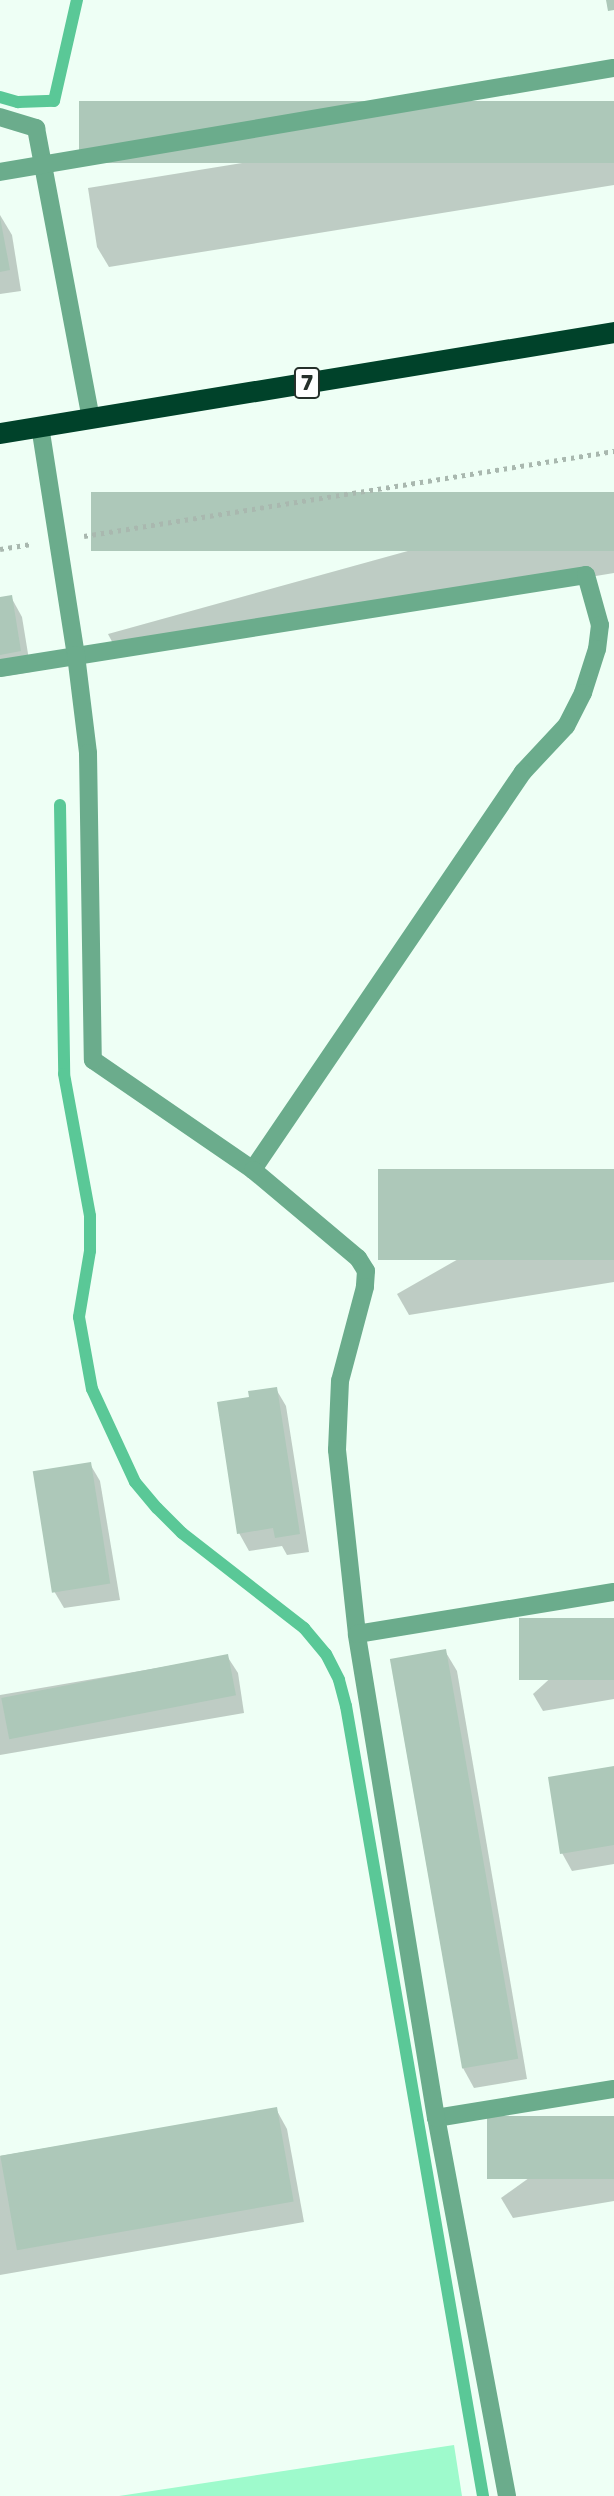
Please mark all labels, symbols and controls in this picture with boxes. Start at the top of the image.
road number: 7 [293,366,321,400]

